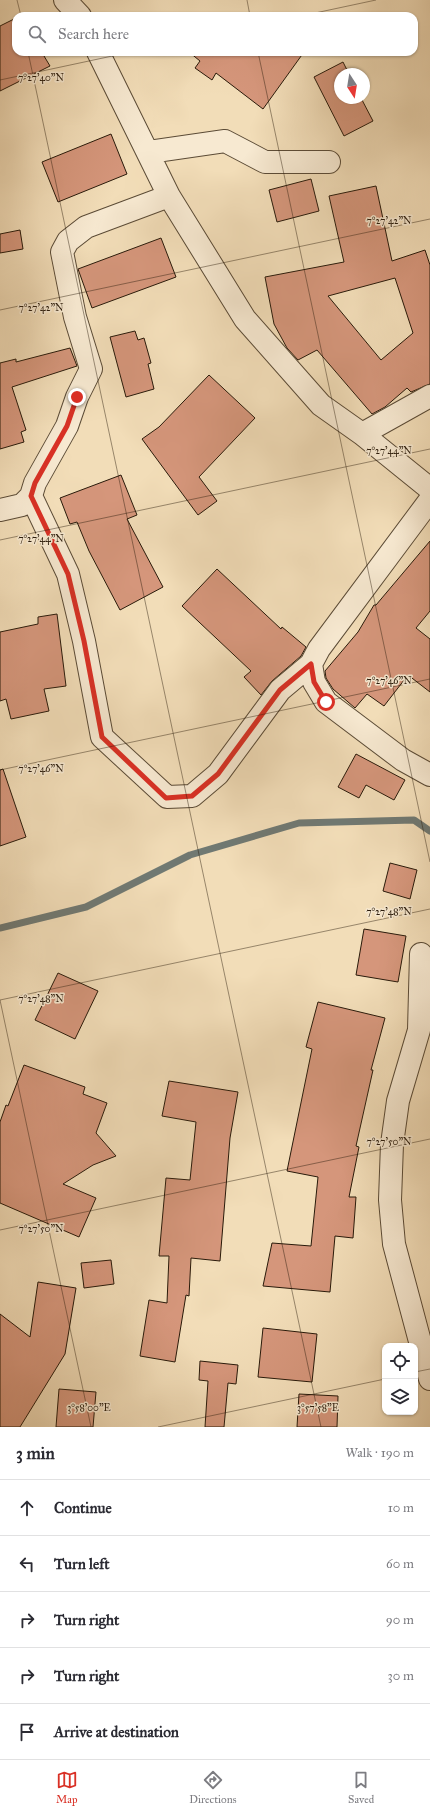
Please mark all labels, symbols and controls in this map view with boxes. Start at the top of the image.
search box [12,12,418,56]
icon: search [26,23,48,45]
text: Search here [58,25,129,43]
north arrow [334,68,370,104]
text: 7°27'40"N [18,72,65,84]
text: 7°27'42"N [366,215,412,227]
text: 7°27'42"N [18,302,64,314]
route end [68,388,86,406]
text: 7°27'44"N [366,445,412,457]
text: 7°27'44"N [18,533,64,545]
text: 7°27'46"N [366,675,412,687]
route start [317,693,335,711]
text: 7°27'46"N [18,763,64,775]
text: 7°27'48"N [366,906,412,918]
text: 7°27'48"N [18,993,64,1005]
text: 7°27'50"N [366,1136,412,1148]
text: 7°27'50"N [18,1223,64,1235]
map controls [382,1343,418,1415]
button: locate [382,1343,418,1379]
button: layers [382,1379,418,1415]
text: 3°58'00"E [67,1402,111,1414]
text: 3°57'58"E [297,1402,339,1414]
text: 3 min [16,1443,55,1464]
text: Walk · 190 m [345,1445,414,1461]
icon: ahead [16,1497,38,1519]
text: Continue [54,1499,112,1517]
text: 10 m [388,1500,414,1516]
icon: left [16,1553,38,1575]
text: Turn left [54,1555,110,1573]
text: 60 m [386,1556,414,1572]
icon: right [16,1609,38,1631]
text: Turn right [54,1611,119,1629]
text: 90 m [386,1612,414,1628]
icon: right [16,1665,38,1687]
text: Turn right [54,1667,119,1685]
text: 30 m [388,1668,414,1684]
icon: arrive [16,1721,38,1743]
text: Arrive at destination [54,1723,179,1741]
tab: Map [56,1769,78,1806]
tab: Directions [189,1769,237,1806]
tab: Saved [348,1769,374,1806]

